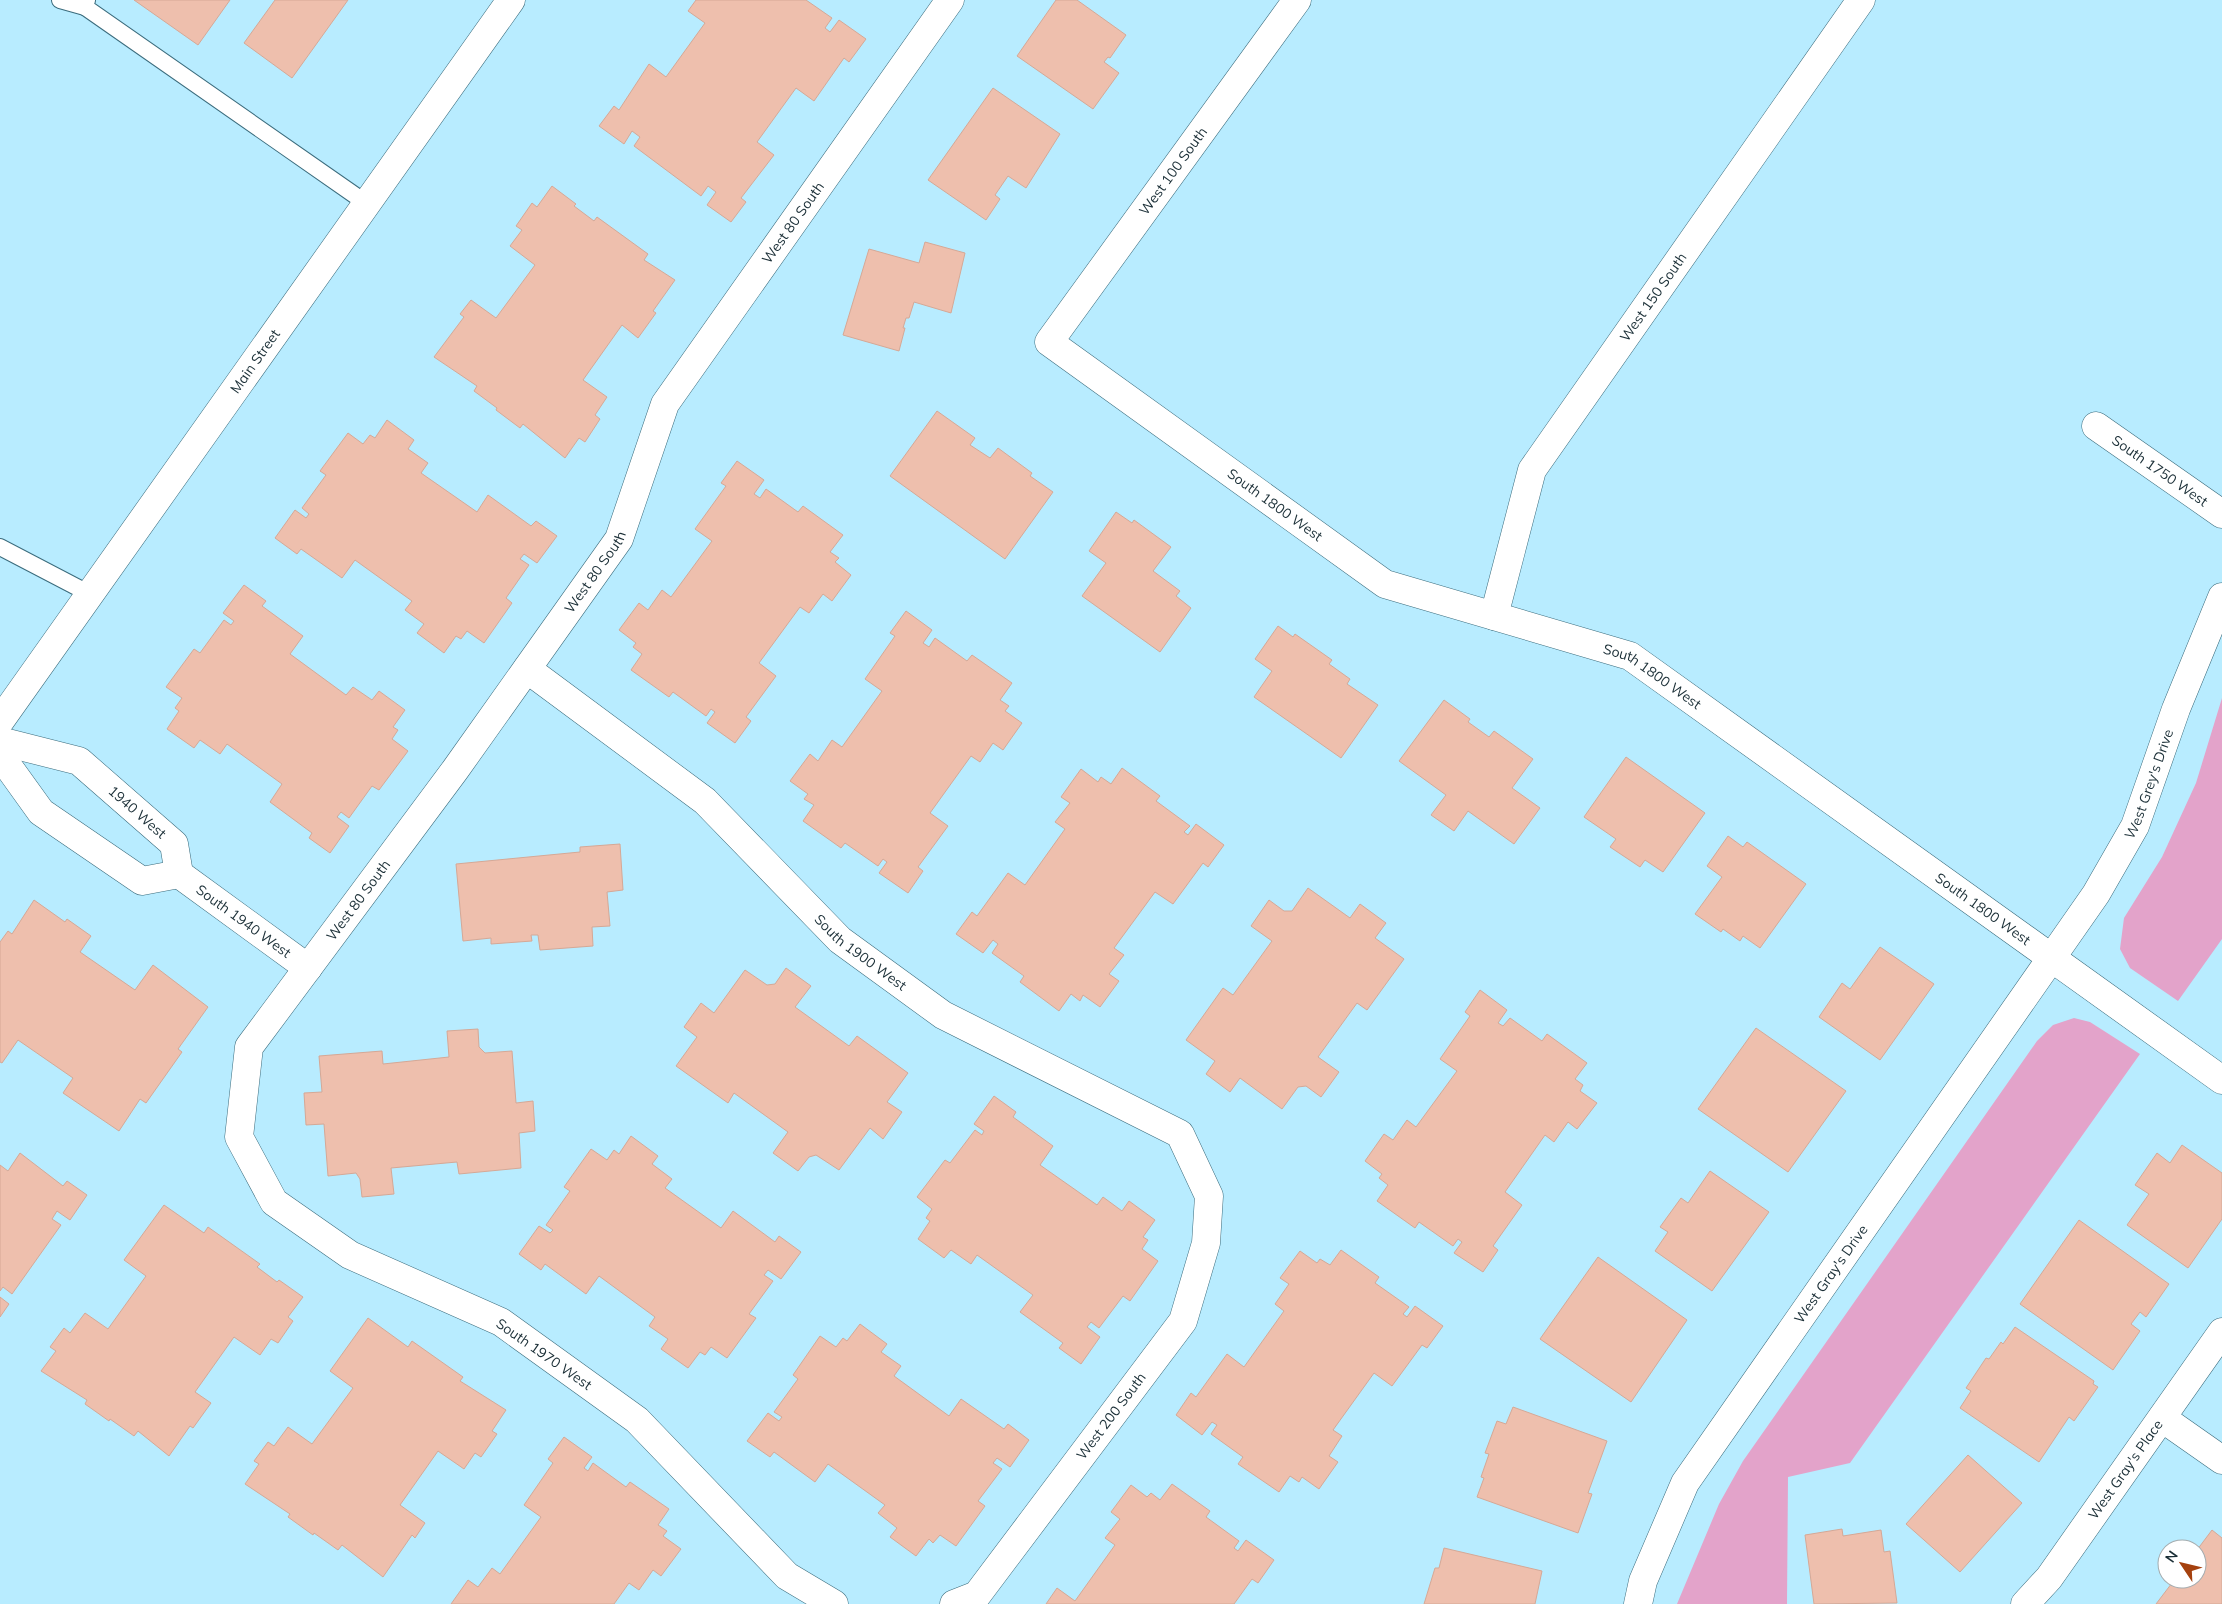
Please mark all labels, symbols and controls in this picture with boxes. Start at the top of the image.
street label: West 100 South [1135,123,1211,219]
street label: West 80 South [758,178,828,267]
street label: West 150 South [1616,249,1690,345]
street label: Main Street [226,326,284,397]
street label: South 1750 West [2108,431,2212,510]
street label: South 1800 West [1224,464,1326,545]
street label: West 80 South [560,529,630,616]
street label: South 1800 West [1601,640,1705,713]
street label: West Grey's Drive [2120,727,2177,842]
street label: 1940 West [105,782,170,842]
street label: West 80 South [322,856,394,944]
street label: South 1800 West [1932,869,2034,949]
street label: South 1940 West [193,881,295,962]
street label: South 1900 West [811,910,910,995]
street label: West Gray's Drive [1790,1221,1872,1327]
street label: South 1970 West [493,1314,595,1394]
street label: West 200 South [1072,1369,1150,1463]
street label: West Gray's Place [2084,1416,2167,1523]
north arrow [2157,1539,2207,1589]
text: N [2161,1547,2182,1566]

